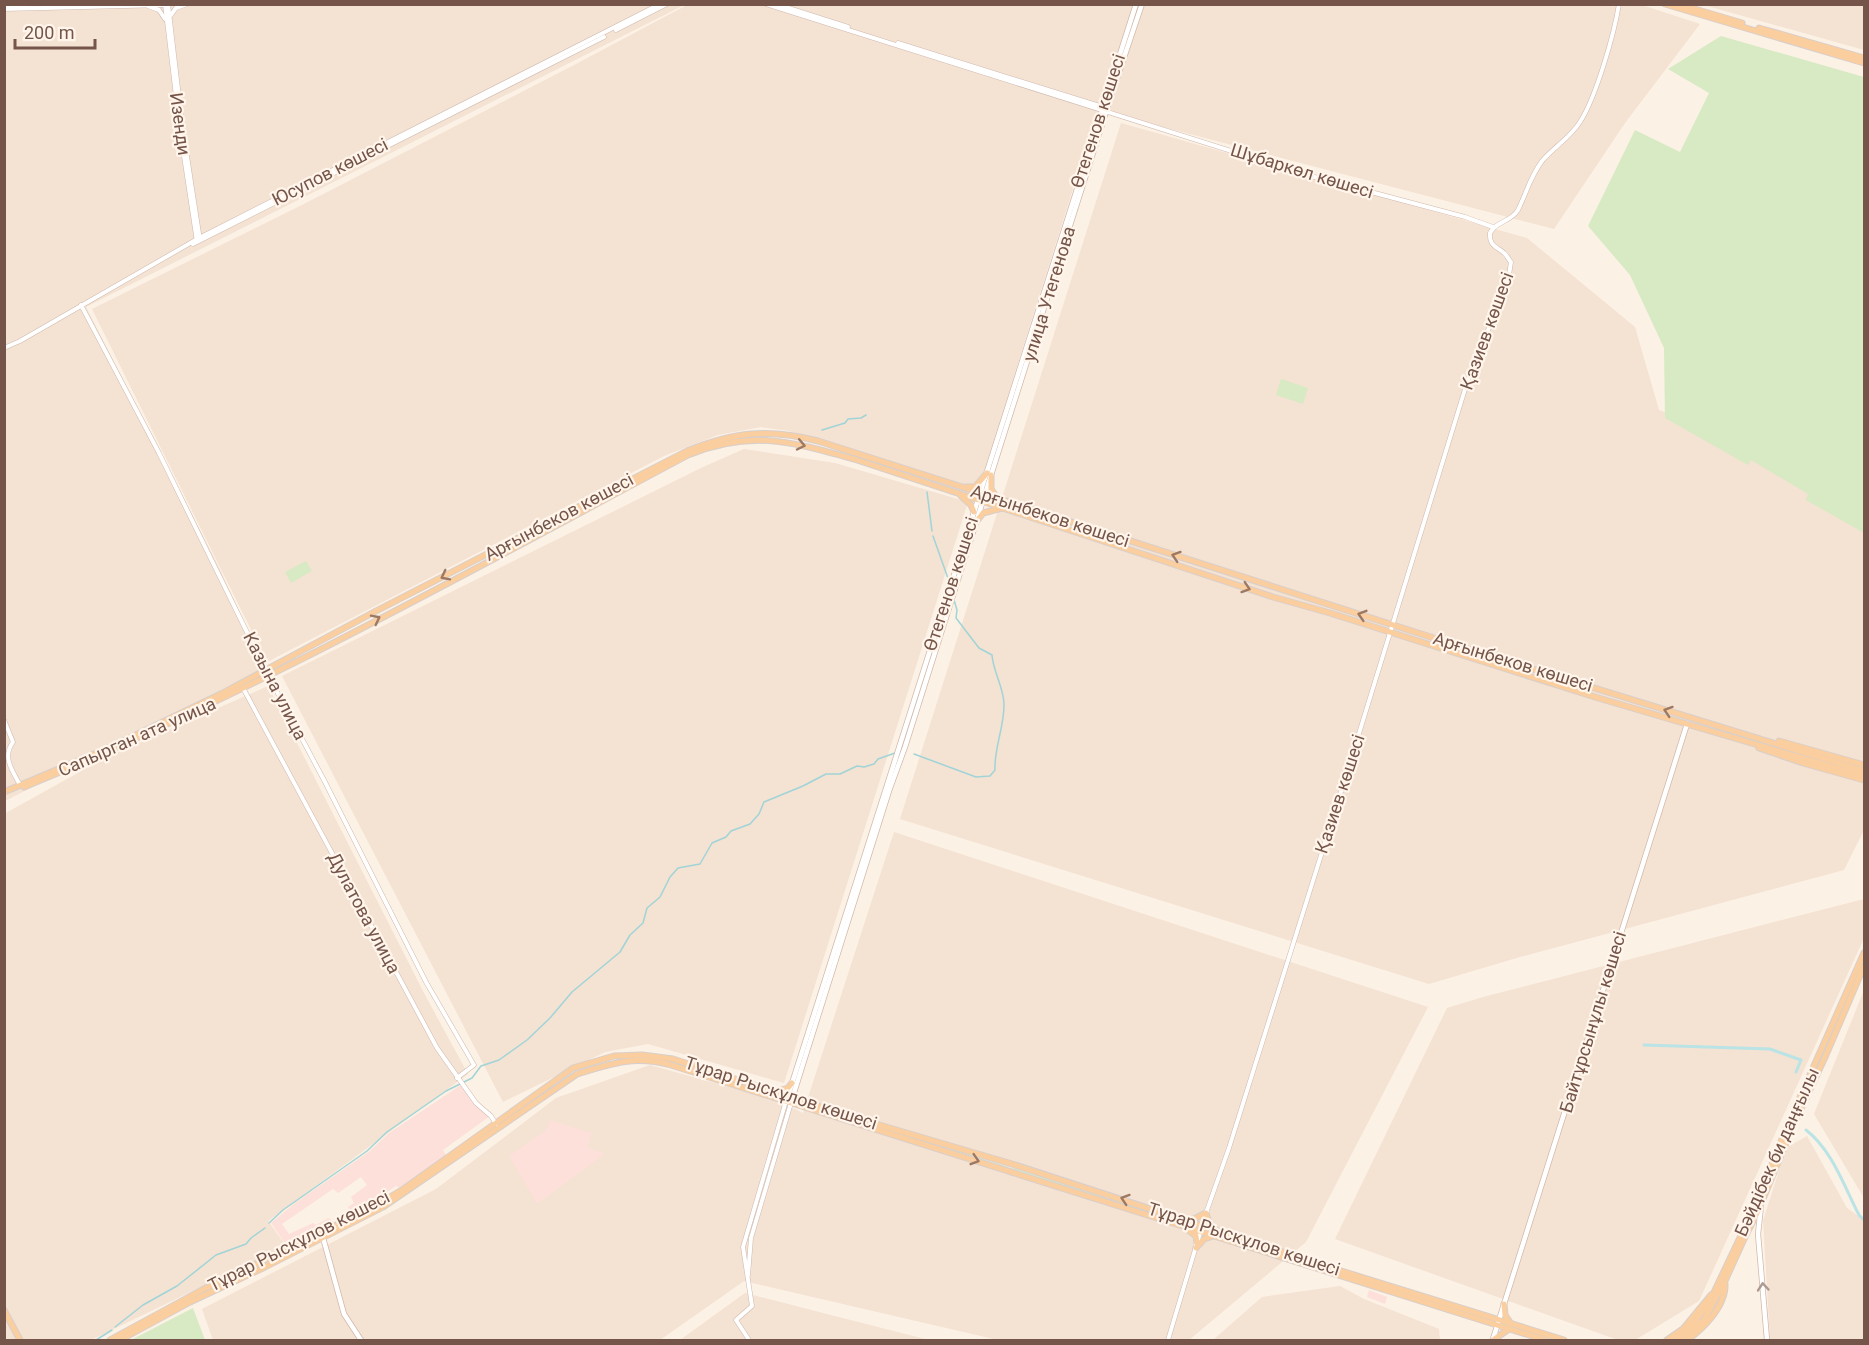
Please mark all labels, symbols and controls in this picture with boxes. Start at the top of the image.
scale bar [15,12,94,50]
text: 200 m [24,22,75,43]
street label: Өтегенов көшесі [1066,51,1129,191]
street label: Изенди [166,91,195,157]
street label: Юсупов көшесі [268,133,391,210]
street label: Шұбаркөл көшесі [1228,139,1376,202]
street label: улица Утегенова [1018,224,1079,364]
street label: Қазиев көшесі [1455,269,1518,393]
one-way arrow [795,437,805,450]
street label: Арғынбеков көшесі [481,468,637,565]
street label: Арғынбеков көшесі [968,480,1132,551]
street label: Өтегенов көшесі [919,514,982,654]
one-way arrow [1171,551,1182,563]
one-way arrow [441,569,451,580]
one-way arrow [1240,581,1251,593]
one-way arrow [1357,609,1368,622]
one-way arrow [370,615,381,627]
street label: Арғынбеков көшесі [1431,627,1595,696]
street label: Казына улица [239,628,312,743]
street label: Сапырган ата улица [55,692,219,781]
one-way arrow [1663,705,1674,718]
street label: Қазиев көшесі [1310,732,1369,856]
street label: Дулатова улица [324,849,405,977]
street label: Байтұрсынұлы көшесі [1555,929,1630,1115]
street label: Тұрар Рыскұлов көшесі [682,1051,880,1134]
street label: Бәйдібек би даңғылы [1730,1064,1823,1239]
one-way arrow [969,1153,980,1165]
street label: Тұрар Рыскұлов көшесі [205,1186,393,1296]
one-way arrow [1120,1194,1130,1207]
street label: Тұрар Рыскұлов көшесі [1145,1197,1343,1280]
one-way arrow [1757,1283,1770,1292]

